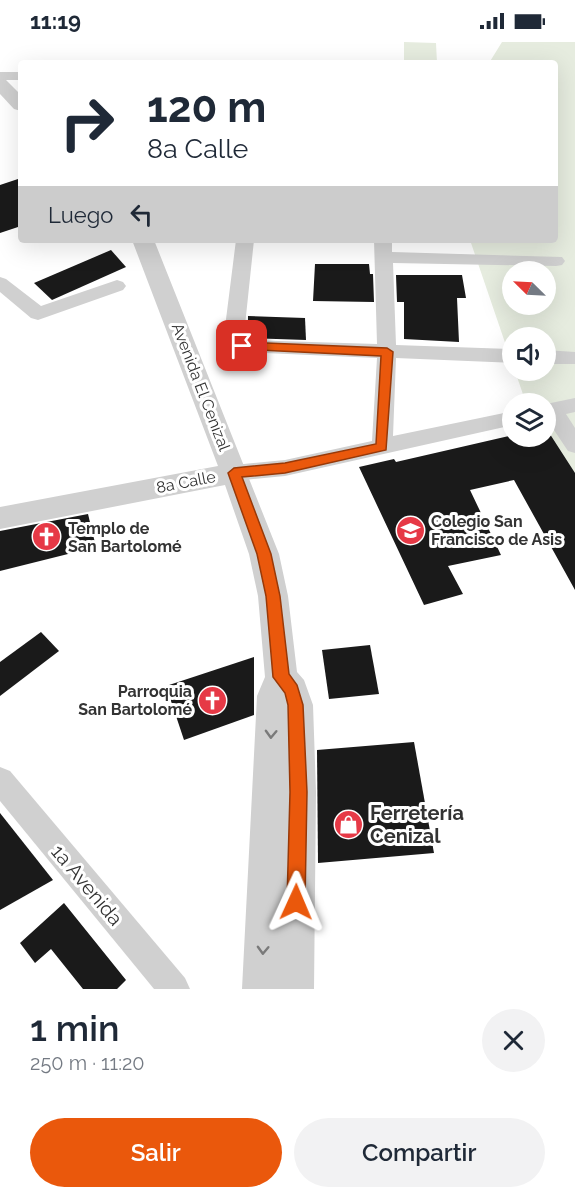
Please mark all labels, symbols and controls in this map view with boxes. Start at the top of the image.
text: 11:19 [30,8,81,34]
text: 120 m [147,83,266,132]
icon: right [48,84,126,162]
text: 8a Calle [147,133,248,164]
icon: left [125,198,158,231]
text: Luego [48,202,113,228]
north arrow [502,261,556,315]
map controls [502,261,556,447]
street label: Avenida El Cenizal [168,320,234,454]
pin [216,320,267,371]
button: sound [502,327,556,381]
icon: arrive [225,329,258,362]
button: layers [502,393,556,447]
street label: 8a Calle [155,467,217,497]
place label: Colegio San Francisco de Asis [431,512,562,549]
school or university icon: Colegio San Francisco de Asis [394,514,426,546]
place label: Templo de San Bartolomé [68,519,182,556]
church icon: Templo de San Bartolomé [31,521,63,553]
place label: Parroquia San Bartolomé [78,682,192,719]
church icon: Parroquia San Bartolomé [197,684,229,716]
one-way arrow [265,729,277,738]
place label: Ferretería Cenizal [370,801,464,848]
shop icon: Ferretería Cenizal [333,808,365,840]
street label: 1a Avenida [46,840,128,930]
position arrow [264,870,328,934]
one-way arrow [257,945,270,954]
text: 1 min [30,1007,119,1049]
button: close [482,1009,545,1072]
text: 250 m · 11:20 [30,1051,145,1075]
button: Salir [30,1118,282,1187]
button: Compartir [294,1118,545,1187]

